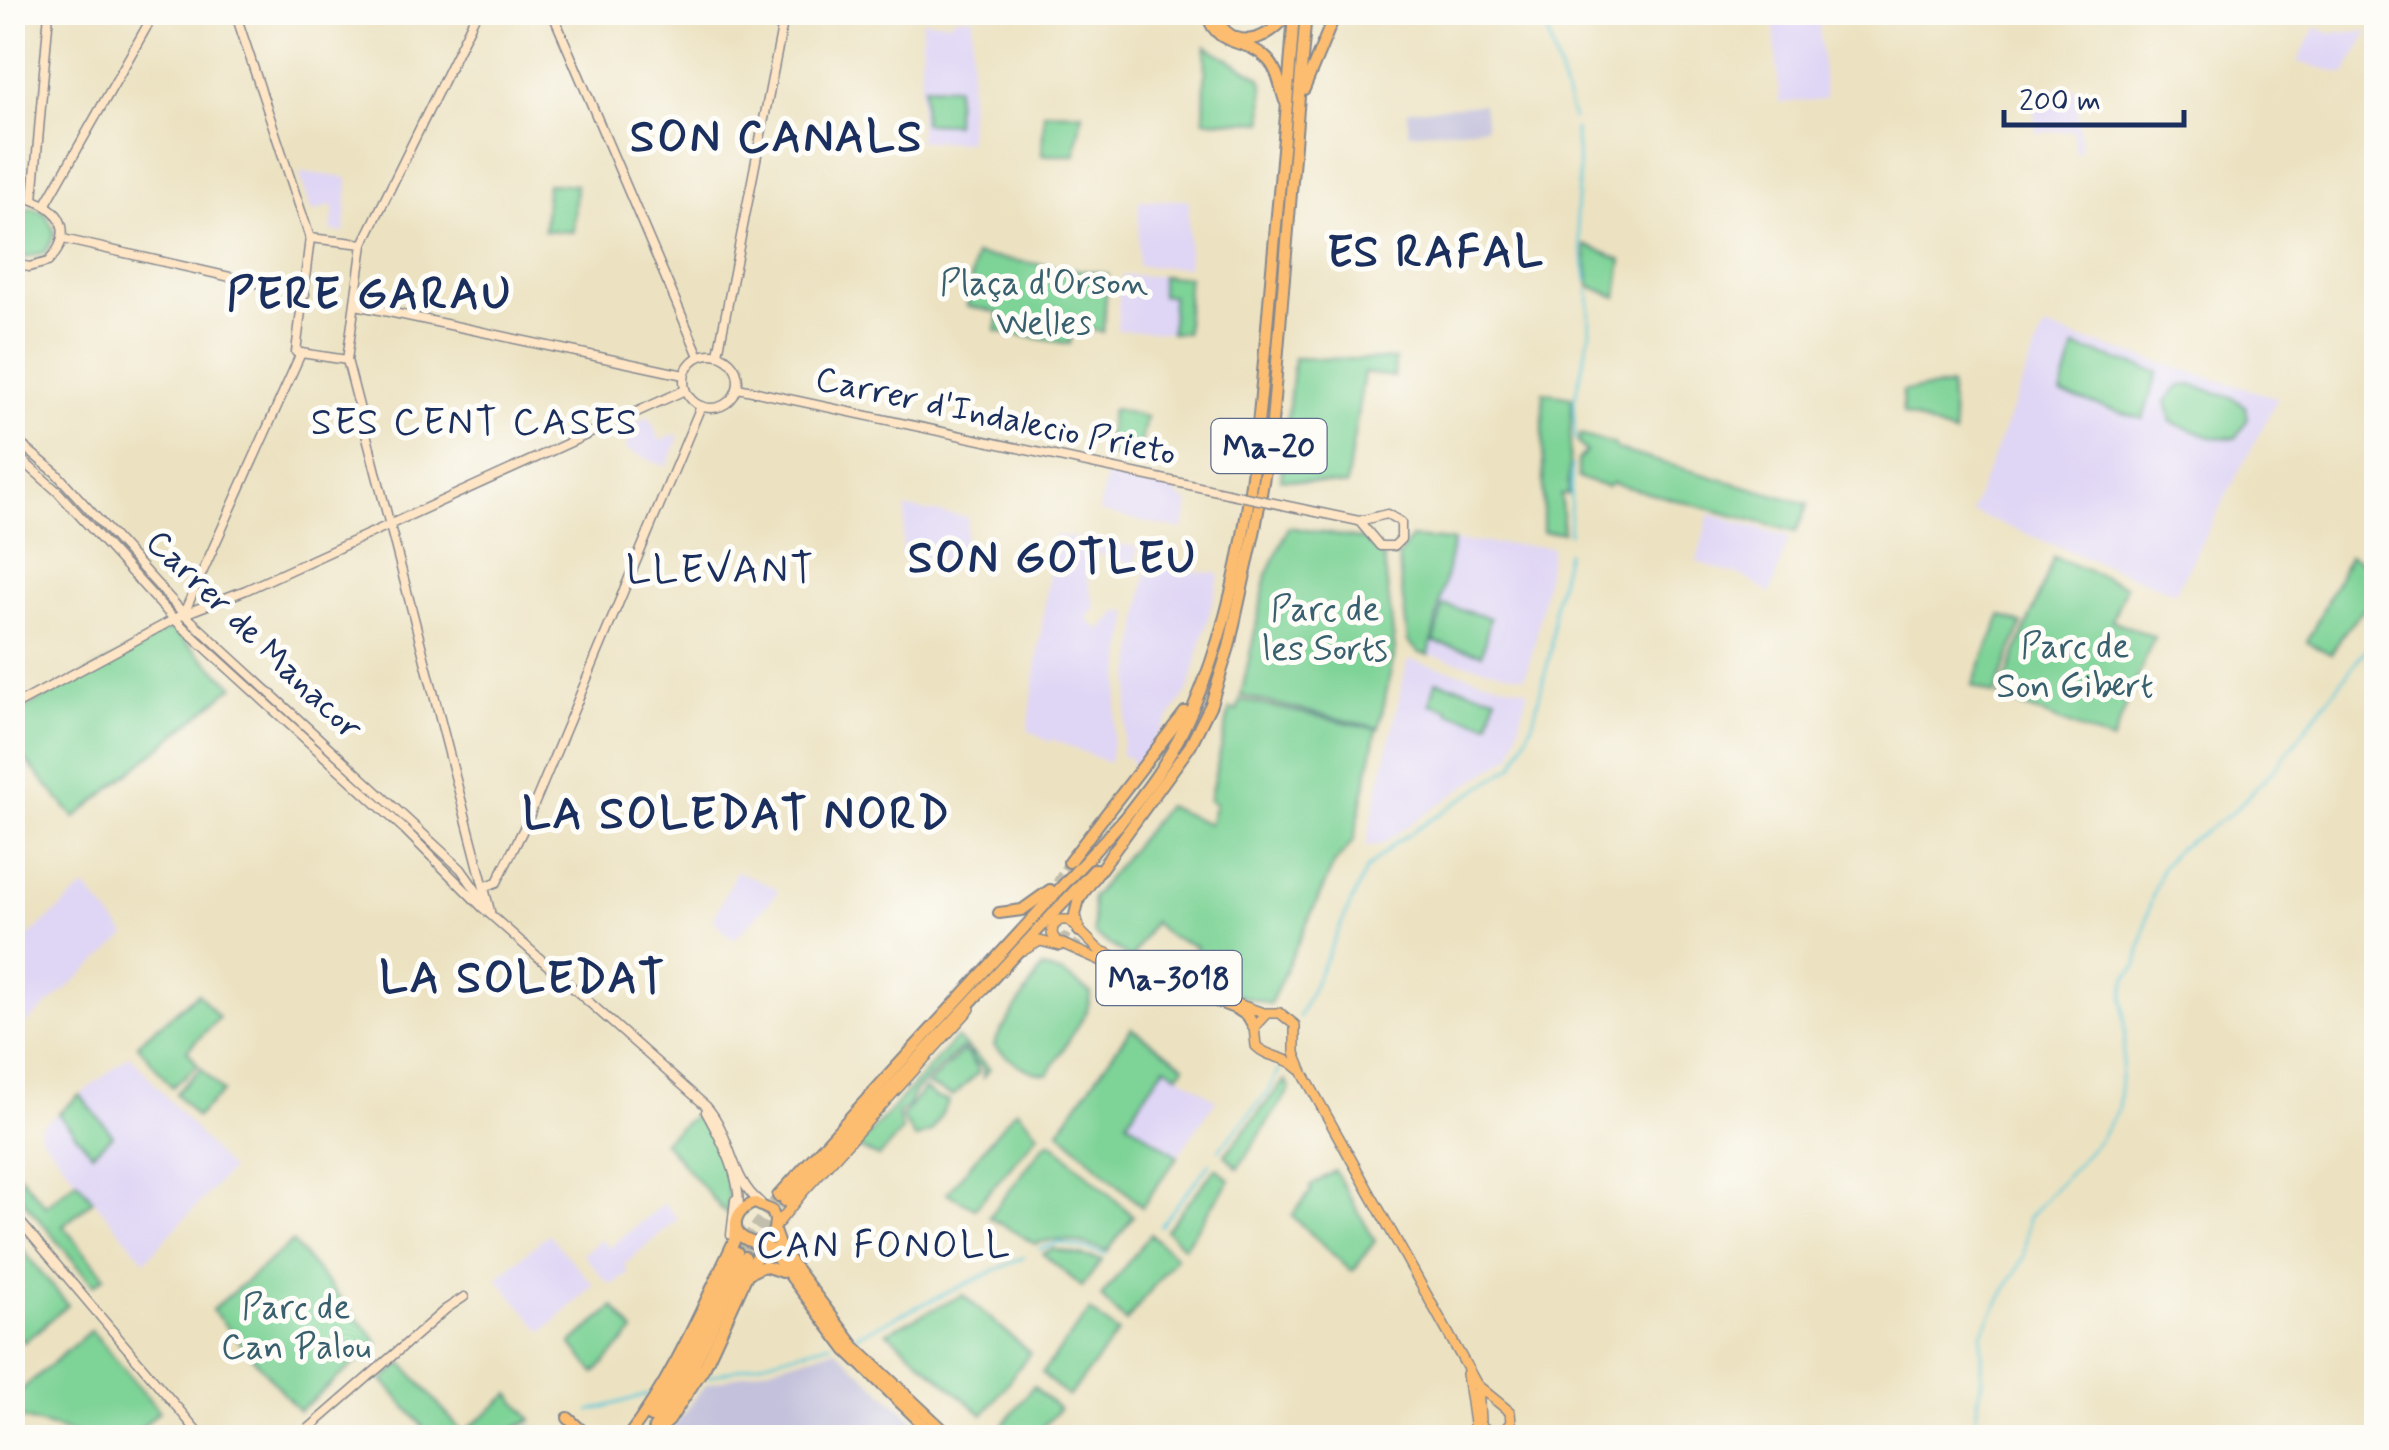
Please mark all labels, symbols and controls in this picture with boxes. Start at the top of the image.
scale bar [2004,65,2184,127]
text: 200 m [2019,82,2101,121]
district label: SON CANALS [630,109,924,168]
district label: ES RAFAL [1327,224,1545,283]
park label: Plaça d'Orson Welles [940,261,1148,347]
district label: PERE GARAU [227,266,513,325]
street label: Carrer d'Indalecio Prieto [811,356,1180,478]
district label: SES CENT CASES [311,399,639,448]
road number: Ma-20 [1212,419,1326,473]
street label: Carrer de Manacor [135,520,372,751]
district label: SON GOTLEU [908,530,1198,589]
district label: LLEVANT [626,545,816,597]
park label: Parc de les Sorts [1262,587,1388,673]
park label: Parc de Son Gibert [1996,624,2154,710]
district label: LA SOLEDAT NORD [522,786,952,845]
district label: LA SOLEDAT [380,950,667,1009]
road number: Ma-3018 [1096,951,1242,1005]
district label: CAN FONOLL [756,1222,1012,1271]
park label: Parc de Can Palou [221,1285,371,1371]

